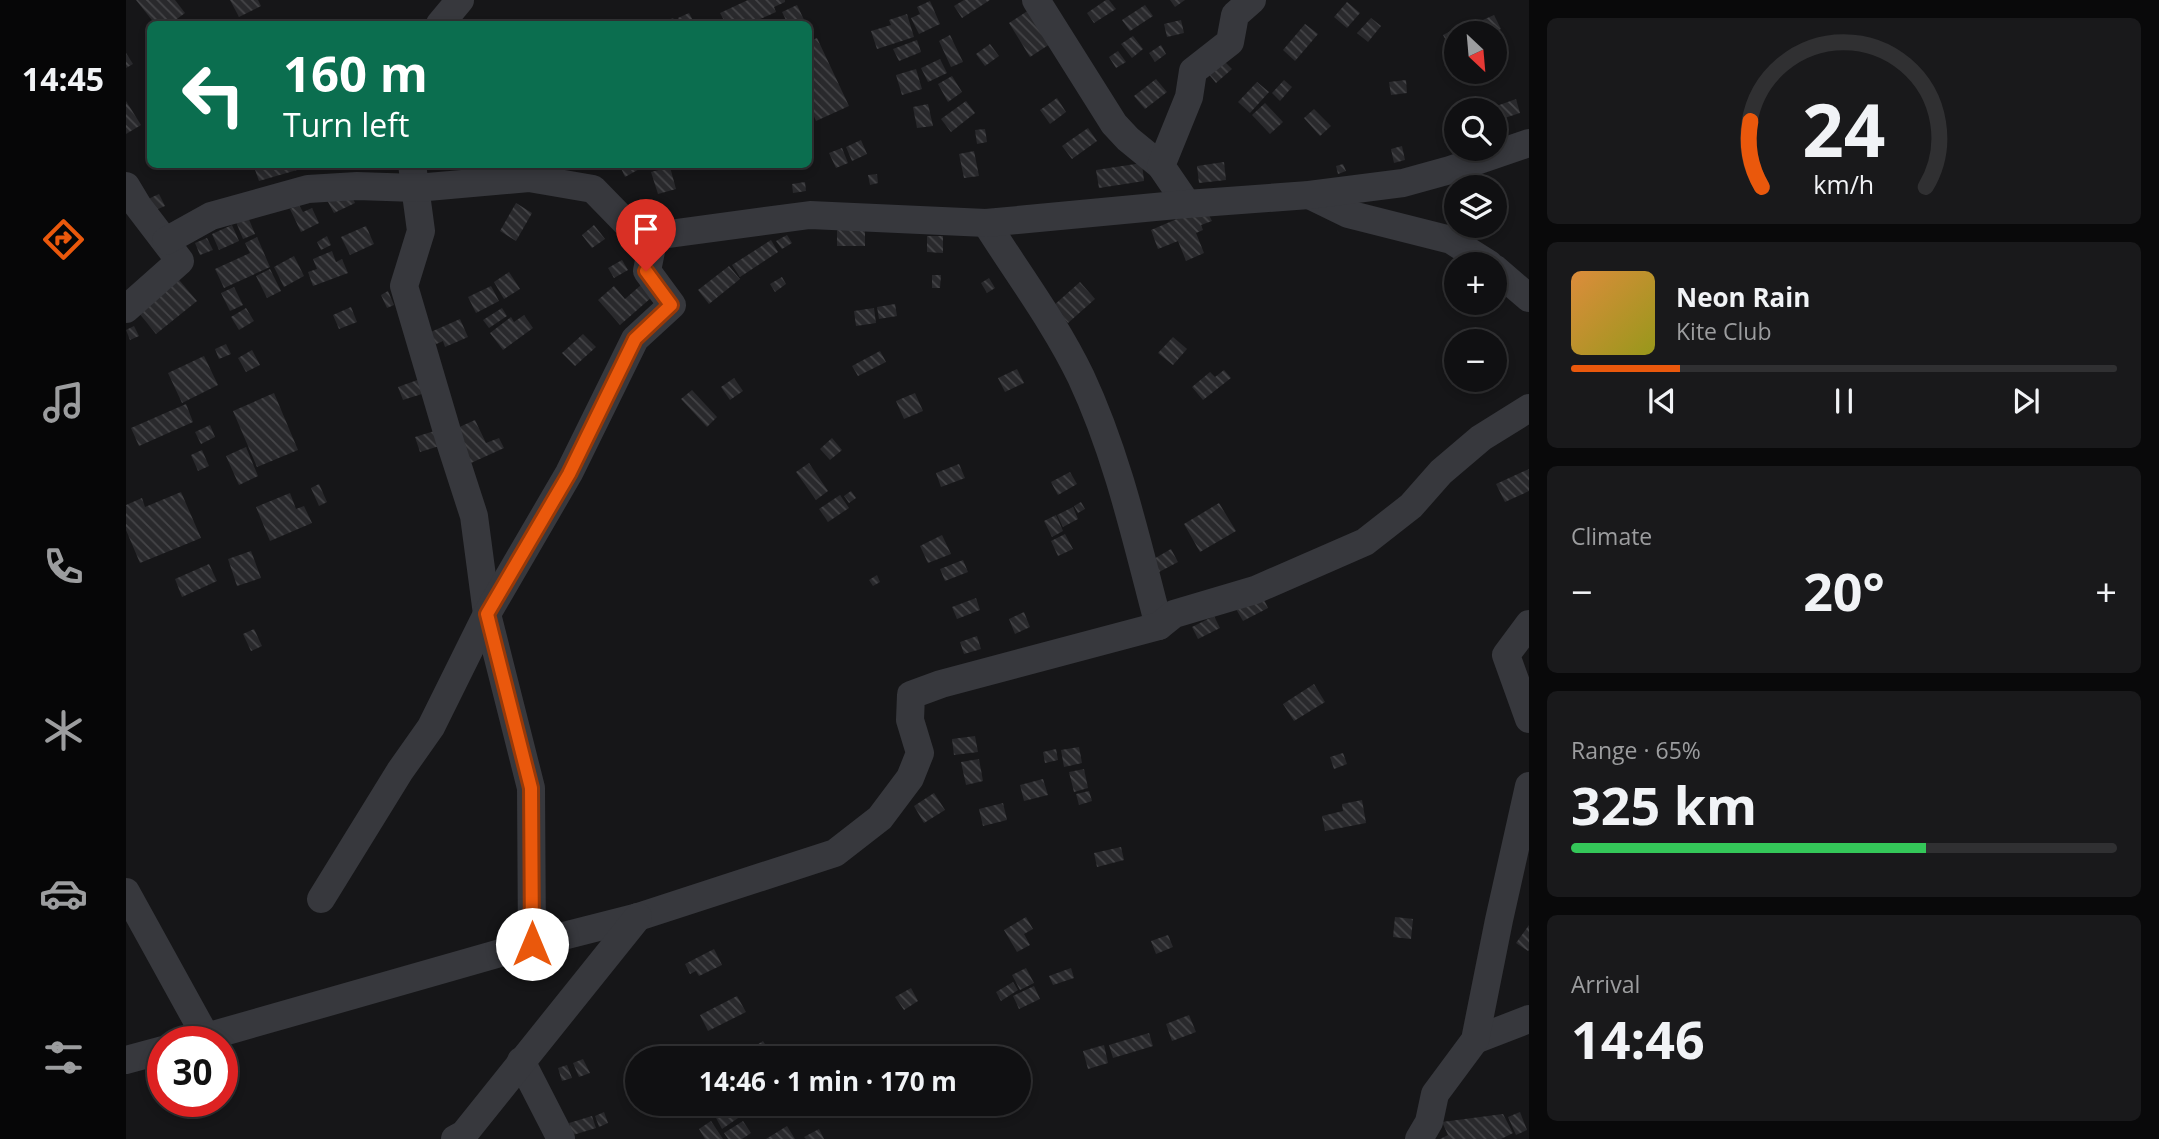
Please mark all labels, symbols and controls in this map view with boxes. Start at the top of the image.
north arrow [1444,21,1507,84]
map controls [1444,21,1507,392]
text: 160 m [283,40,428,106]
icon: left [168,49,259,140]
text: 14:45 [22,57,104,100]
text: 24 [1802,79,1886,178]
button: search [1444,98,1507,161]
text: Turn left [283,103,409,146]
text: km/h [1814,167,1874,201]
button: layers [1444,175,1507,238]
pin [616,199,676,271]
icon: arrive [627,210,665,248]
icon: directions [39,215,88,264]
button: + [1444,252,1507,315]
text: Neon Rain [1676,279,1810,315]
text: Kite Club [1676,315,1771,347]
button: − [1444,329,1507,392]
icon: music [39,378,88,427]
icon: previous [1643,382,1681,420]
icon: pause [1825,382,1863,420]
icon: next [2007,382,2045,420]
text: Climate [1571,520,1652,552]
icon: phone [39,542,88,591]
text: 20° [1803,555,1885,626]
text: − [1571,565,1593,617]
text: + [2095,565,2117,617]
icon: climate [39,706,88,755]
text: Range · 65% [1571,734,1701,766]
text: 325 km [1571,769,1757,840]
icon: car [39,869,88,918]
position arrow [495,907,569,981]
text: Arrival [1571,968,1640,1000]
text: 14:46 [1571,1003,1705,1074]
speed limit sign: 30 [147,1026,238,1117]
icon: filters [39,1033,88,1082]
text: 14:46 · 1 min · 170 m [699,1063,957,1099]

